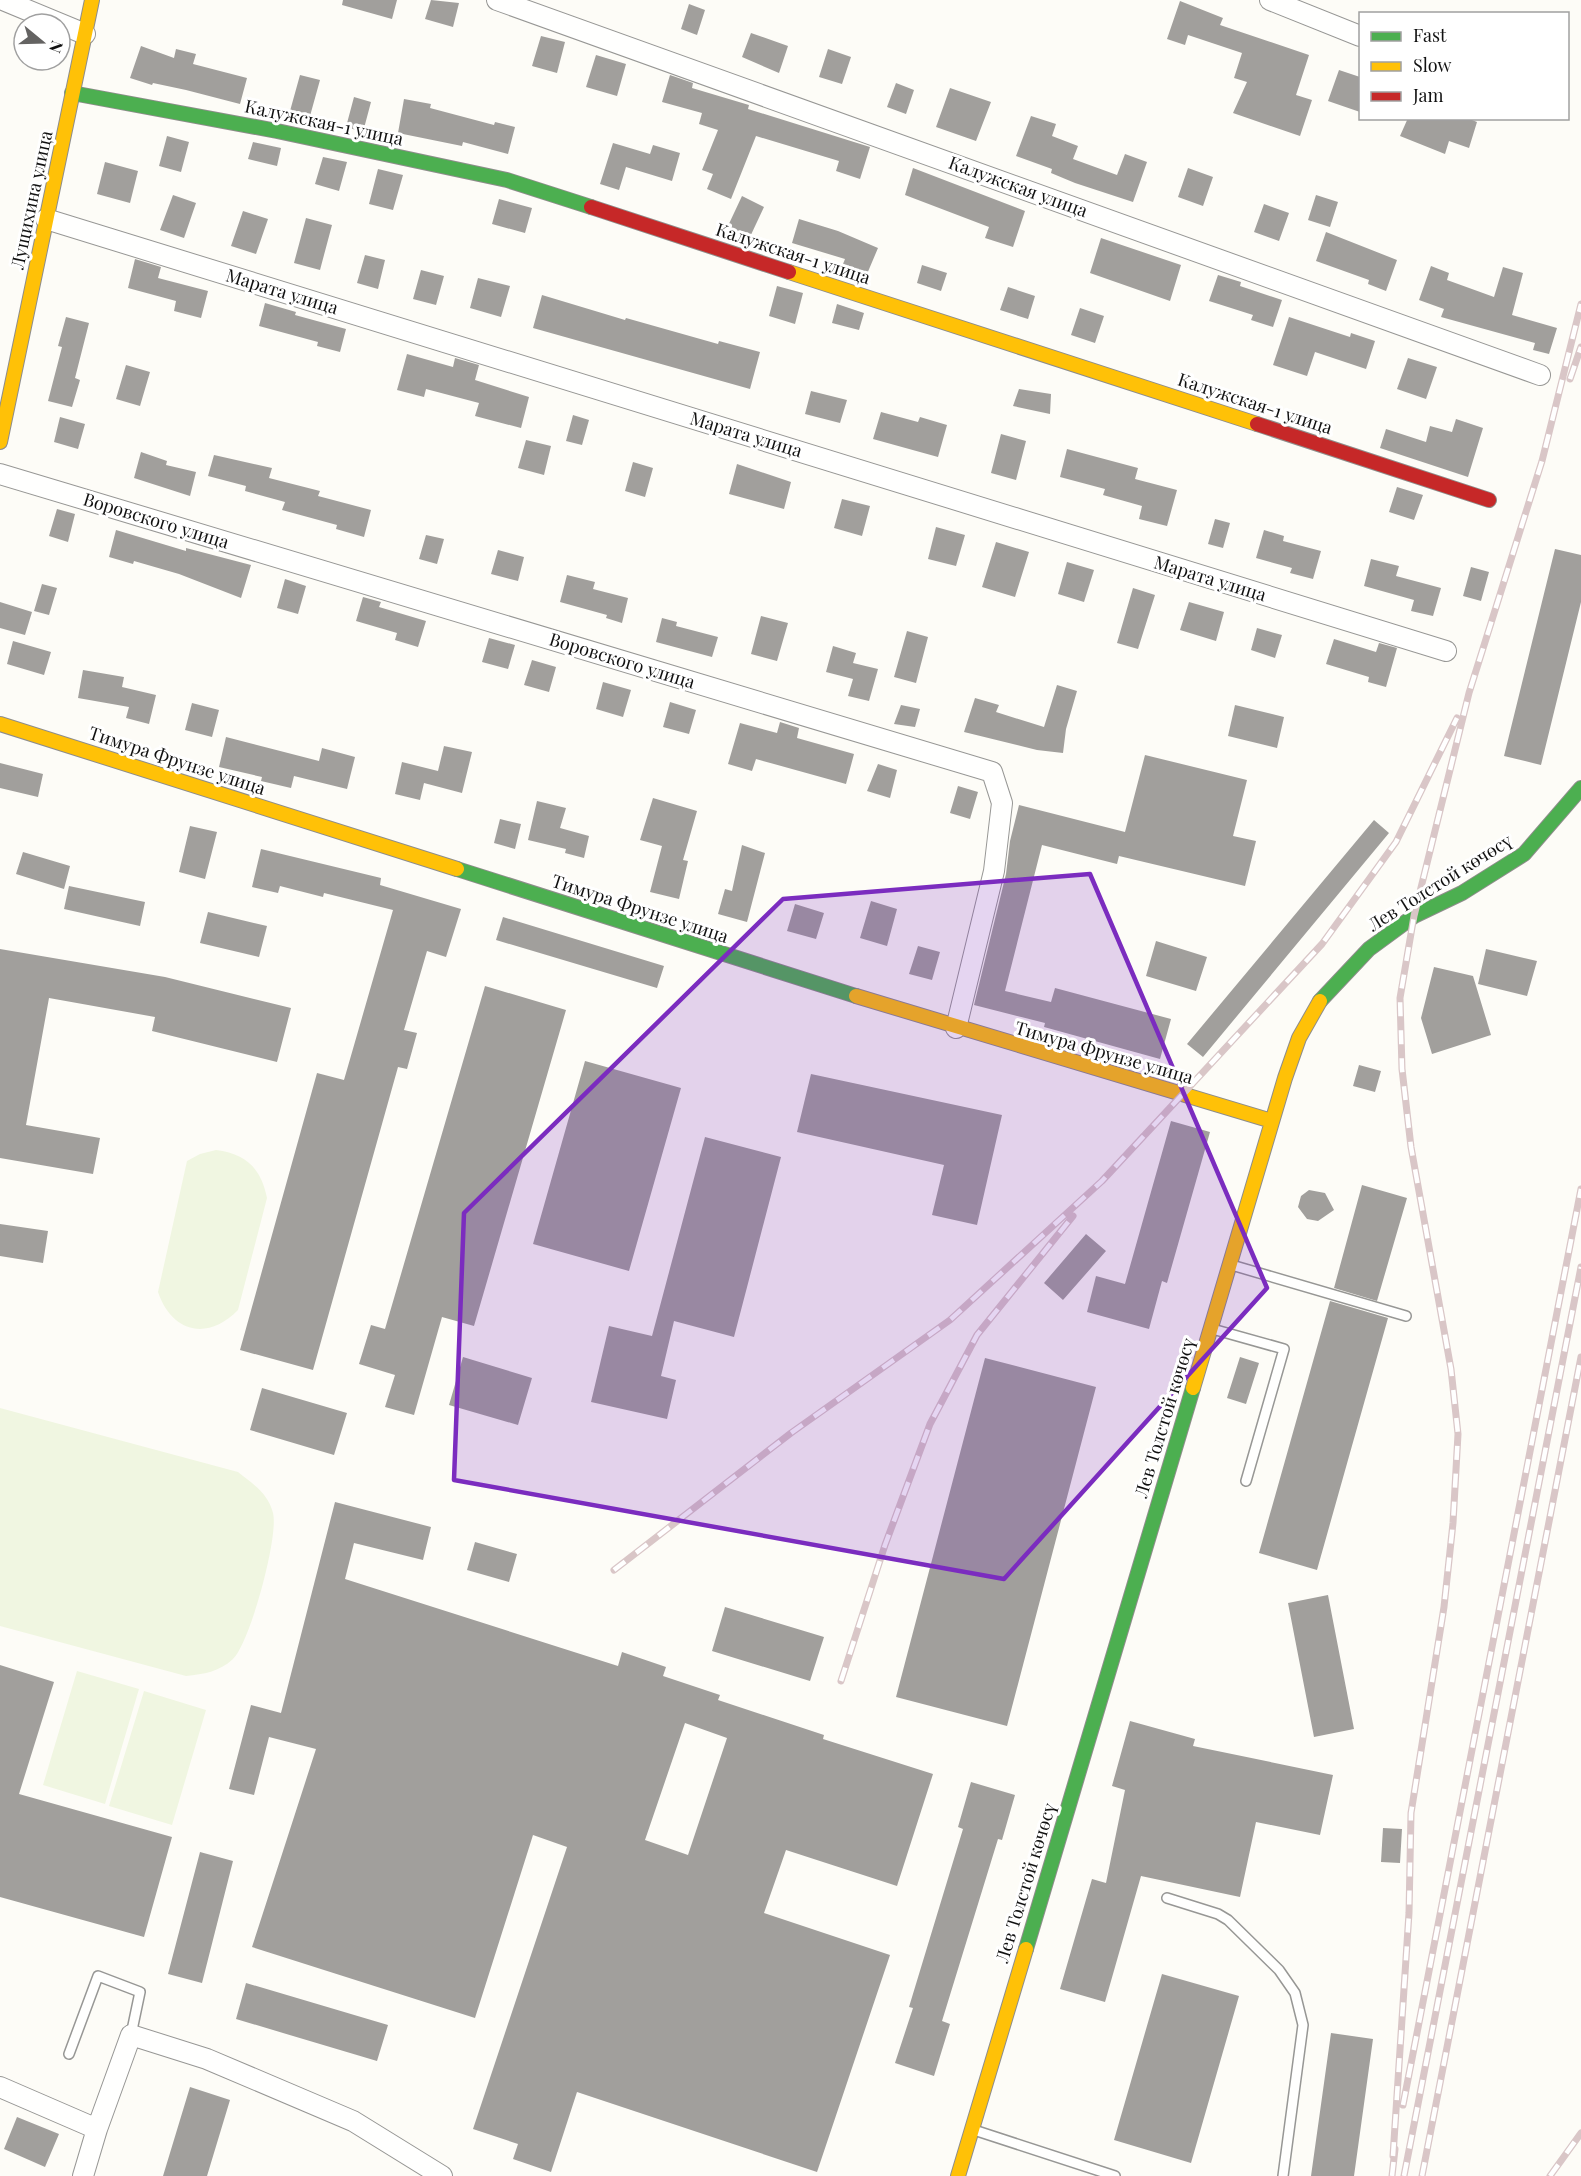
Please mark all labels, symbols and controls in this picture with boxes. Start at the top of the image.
north arrow [12,12,72,72]
legend [1359,12,1569,120]
text: Fast [1413,23,1447,47]
text: N [45,38,68,56]
text: Slow [1413,53,1451,77]
text: Jam [1412,83,1443,107]
street label: Калужская-1 улица [243,94,406,151]
street label: Лущихина улица [4,128,57,272]
street label: Калужская улица [946,150,1091,222]
street label: Калужская-1 улица [713,217,874,289]
street label: Марата улица [223,263,341,319]
street label: Калужская-1 улица [1175,367,1336,439]
street label: Марата улица [687,406,805,462]
street label: Воровского улица [80,486,232,554]
street label: Марата улица [1151,550,1269,606]
street label: Воровского улица [546,626,698,694]
street label: Тимура Фрунзе улица [86,720,269,800]
street label: Лев Толстой көчөсү [1362,828,1516,937]
street label: Тимура Фрунзе улица [549,868,732,948]
street label: Тимура Фрунзе улица [1012,1015,1196,1089]
street label: Лев Толстой көчөсү [1128,1335,1200,1501]
street label: Лев Толстой көчөсү [989,1800,1061,1966]

